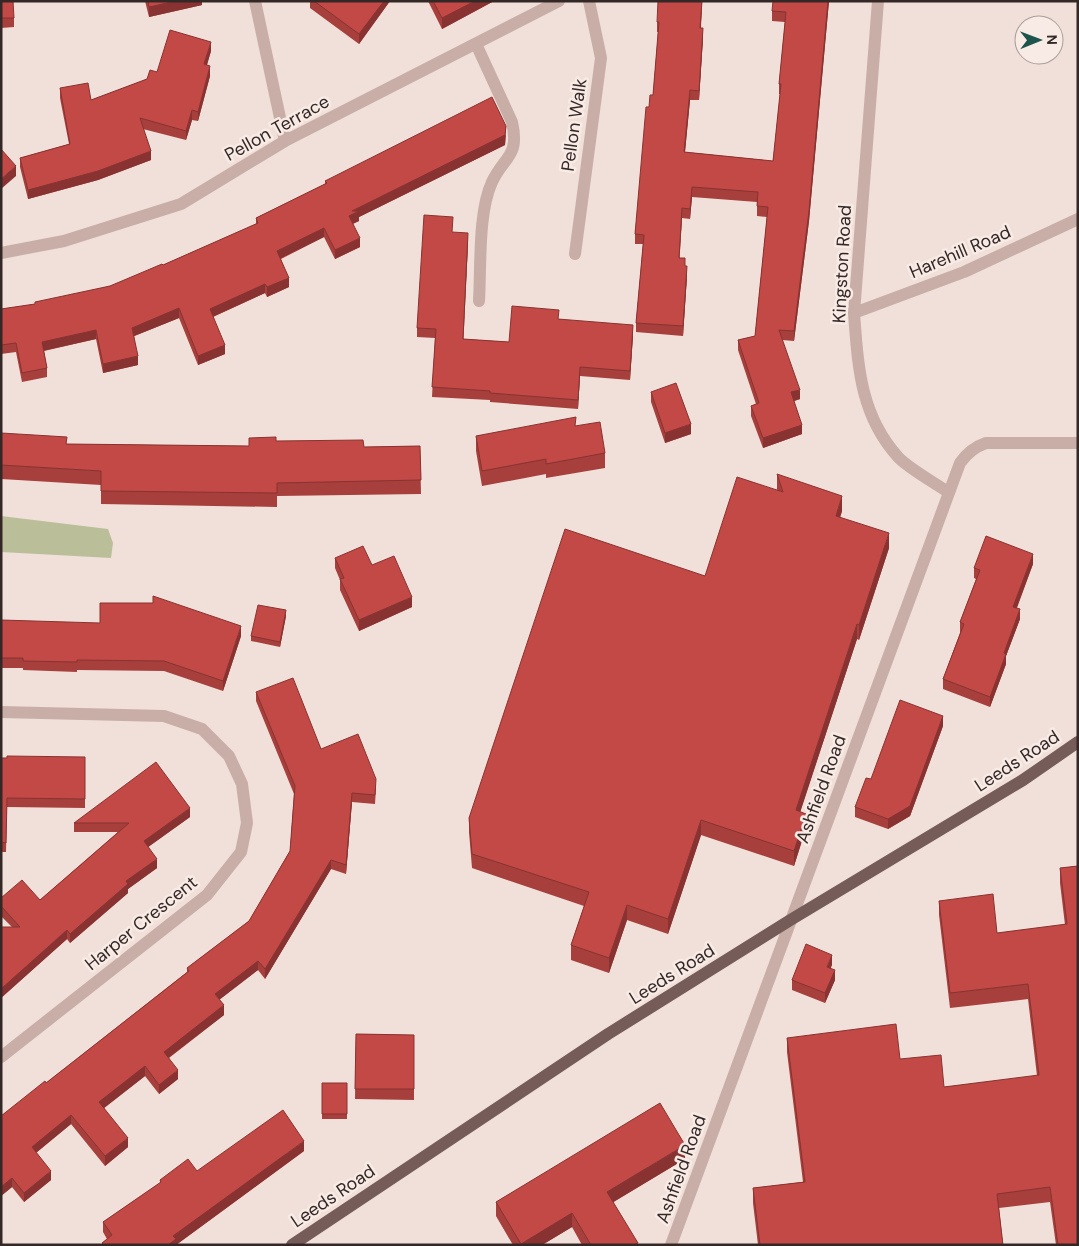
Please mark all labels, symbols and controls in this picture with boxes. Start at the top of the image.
north arrow [1014,15,1064,65]
text: N [1043,35,1061,45]
street label: Pellon Walk [556,77,592,173]
street label: Pellon Terrace [220,89,334,167]
street label: Kingston Road [827,204,857,324]
street label: Harehill Road [906,220,1014,284]
street label: Leeds Road [970,725,1064,797]
street label: Ashfield Road [790,731,852,847]
street label: Harper Crescent [80,870,202,976]
street label: Leeds Road [625,938,719,1010]
street label: Ashfield Road [650,1111,712,1227]
street label: Leeds Road [286,1159,380,1233]

